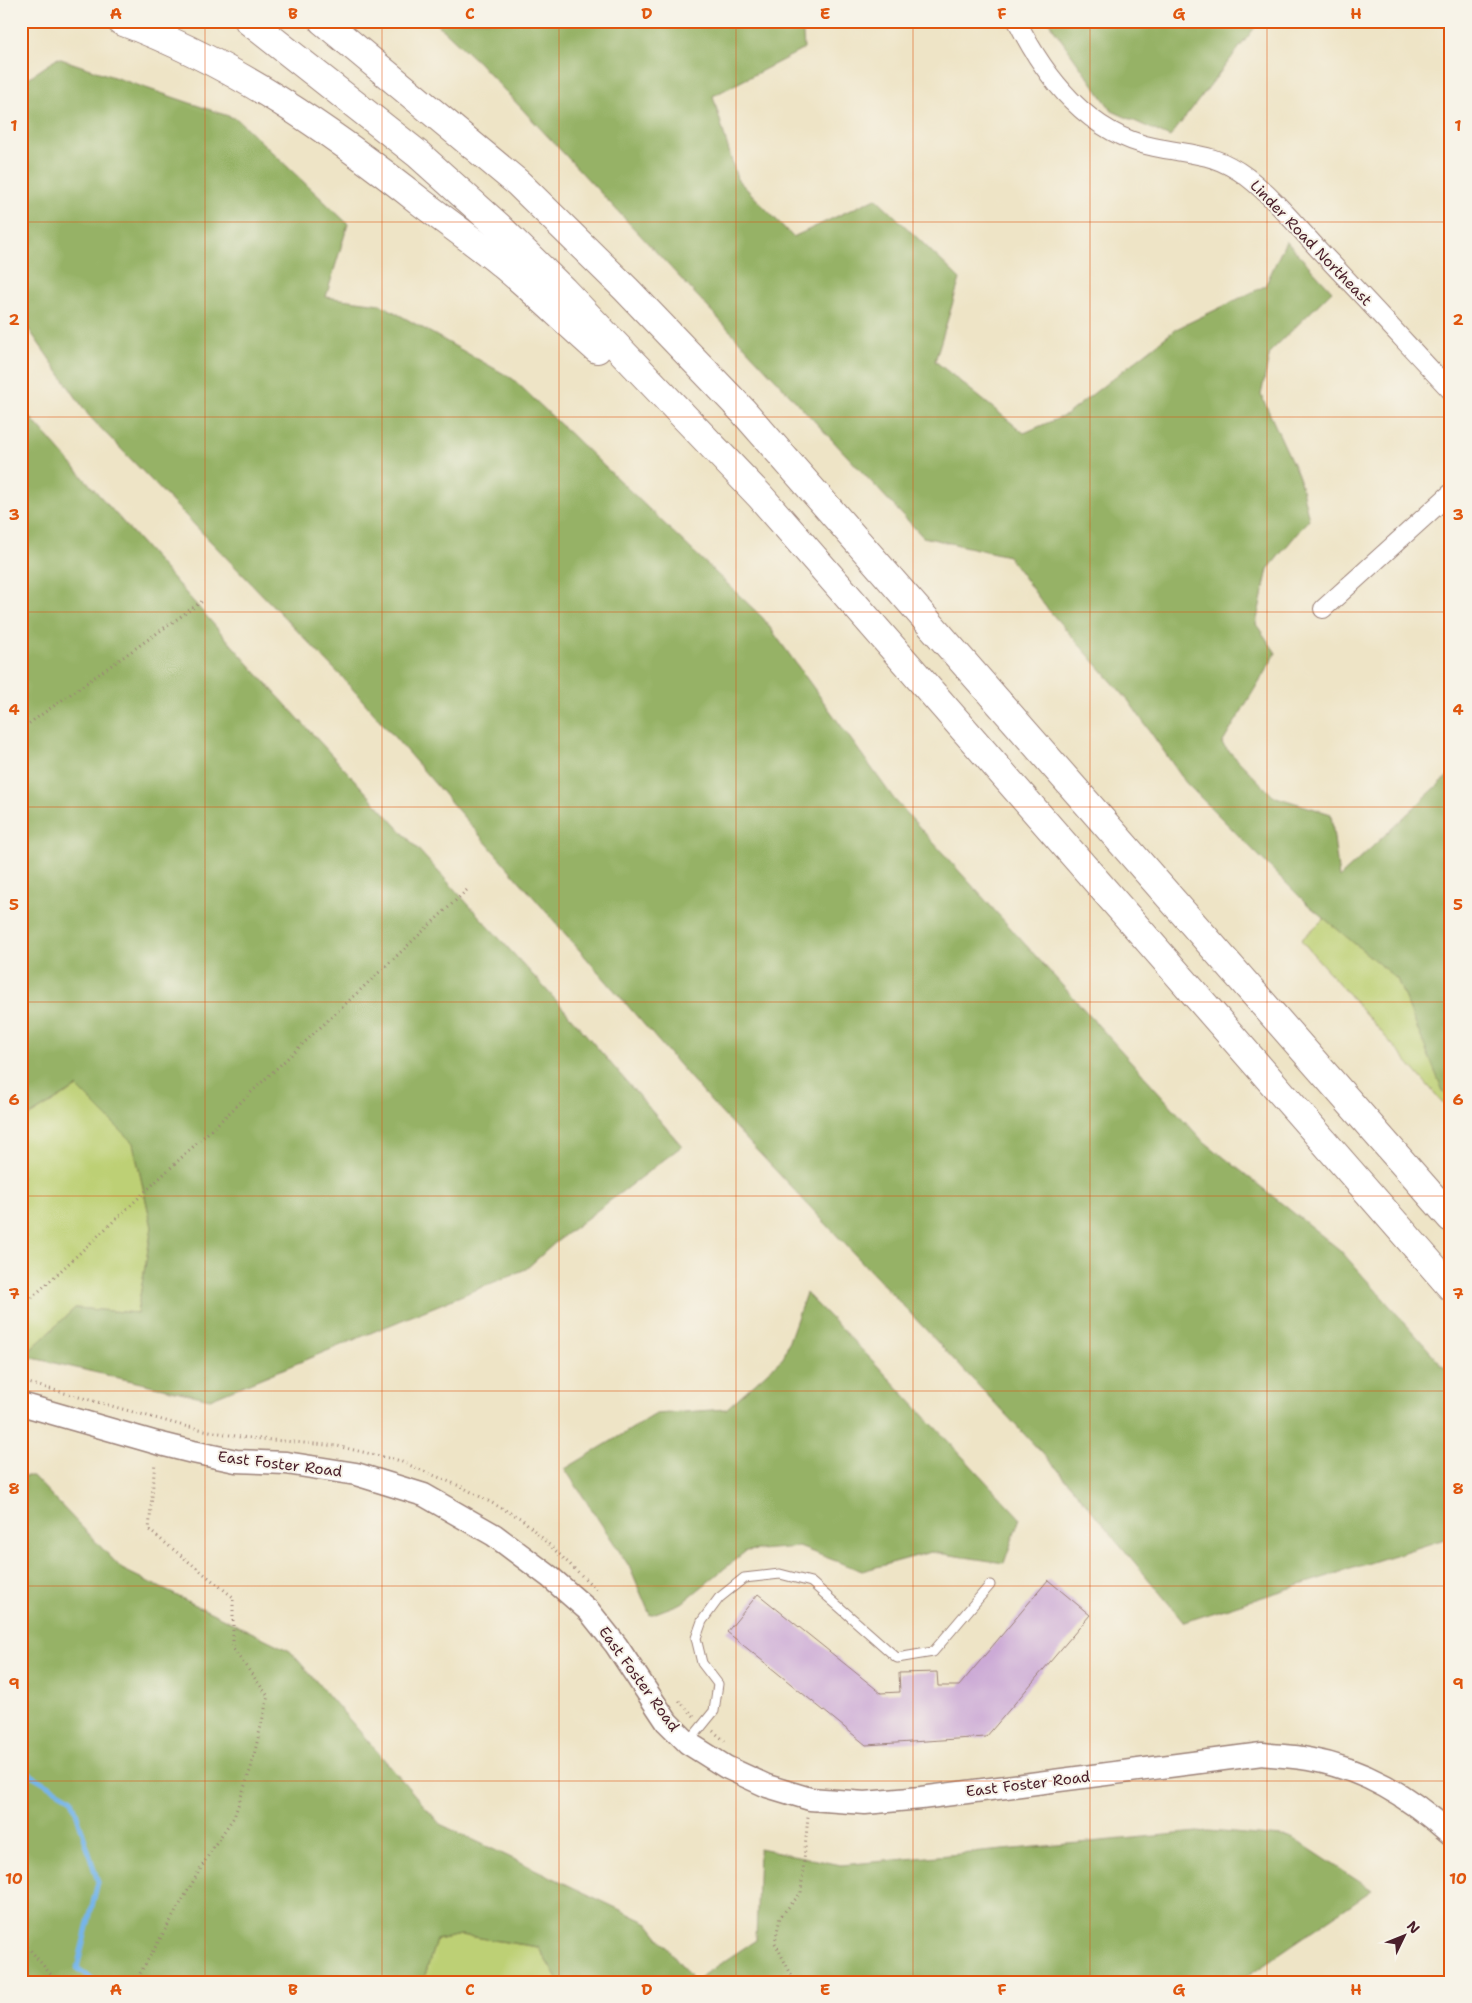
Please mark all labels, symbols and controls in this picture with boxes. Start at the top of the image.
text: A [110,3,122,24]
text: B [288,3,298,24]
text: C [465,3,475,24]
text: D [641,3,653,24]
text: E [820,3,830,24]
text: F [997,3,1007,24]
text: G [1173,3,1186,24]
text: H [1350,3,1362,24]
text: 1 [10,115,18,136]
text: 1 [1454,115,1462,136]
street label: Linder Road Northeast [1246,176,1376,310]
text: 2 [8,309,20,330]
text: 2 [1452,309,1464,330]
text: 3 [8,504,20,525]
text: 3 [1452,504,1464,525]
text: 4 [8,699,20,720]
text: 4 [1452,699,1464,720]
text: 5 [9,894,19,915]
text: 5 [1453,894,1463,915]
text: 6 [8,1089,20,1110]
text: 6 [1452,1089,1464,1110]
text: 7 [8,1283,20,1304]
text: 7 [1452,1283,1464,1304]
street label: East Foster Road [217,1446,344,1482]
text: 8 [8,1478,20,1499]
text: 8 [1452,1478,1464,1499]
street label: East Foster Road [594,1622,684,1736]
text: 9 [8,1673,20,1694]
text: 9 [1452,1673,1464,1694]
street label: East Foster Road [965,1766,1092,1802]
text: 10 [5,1868,23,1889]
text: 10 [1449,1868,1467,1889]
north arrow [1380,1910,1430,1960]
text: N [1403,1917,1424,1937]
text: A [110,1979,122,2000]
text: B [288,1979,298,2000]
text: C [465,1979,475,2000]
text: D [641,1979,653,2000]
text: E [820,1979,830,2000]
text: F [997,1979,1007,2000]
text: G [1173,1979,1186,2000]
text: H [1350,1979,1362,2000]

